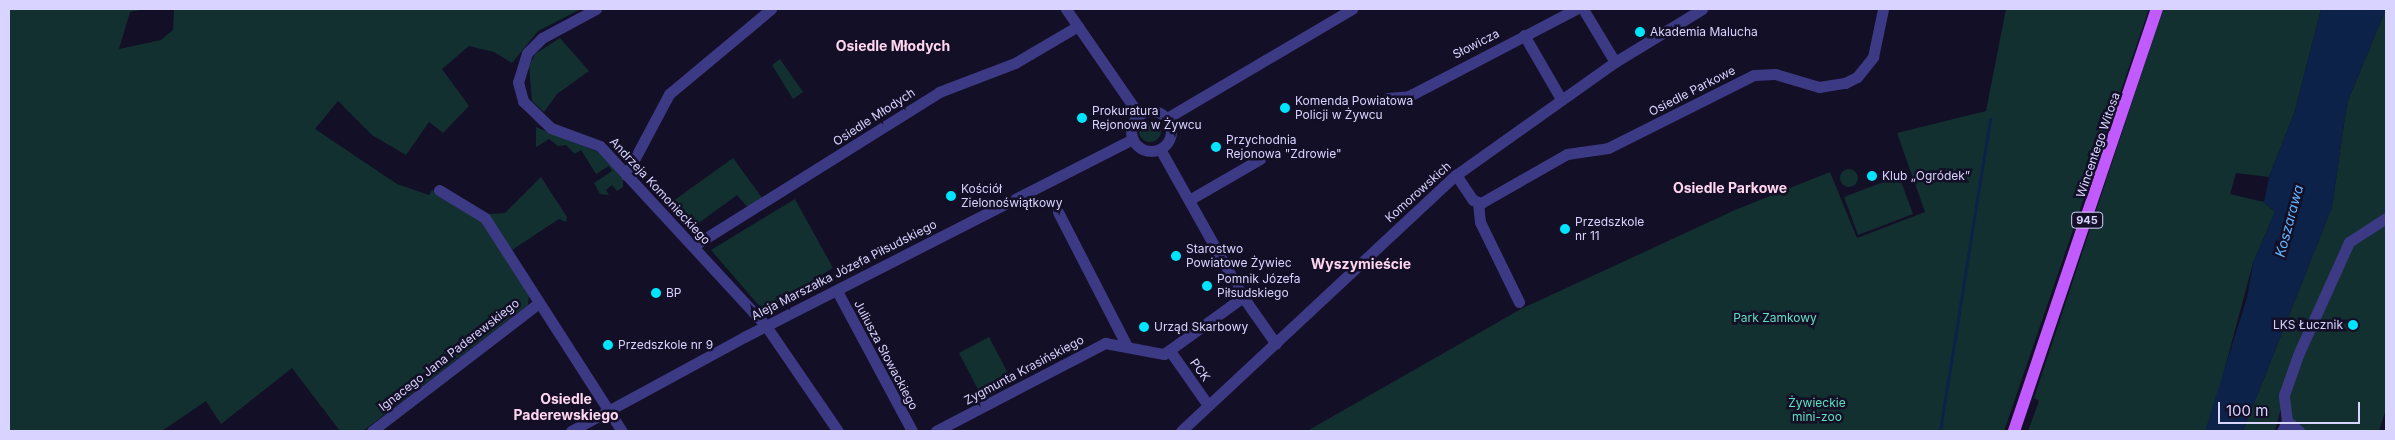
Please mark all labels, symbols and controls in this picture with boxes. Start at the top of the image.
place label: Akademia Malucha [1650,25,1758,39]
street label: Słowicza [1450,26,1502,62]
marker: Akademia Malucha [1634,26,1646,38]
district label: Osiedle Młodych [836,38,950,54]
street label: Osiedle Parkowe [1646,63,1738,119]
street label: Osiedle Młodych [830,85,918,149]
street label: Wincentego Witosa [2073,91,2123,199]
place label: Komenda Powiatowa Policji w Żywcu [1295,94,1413,122]
marker: Komenda Powiatowa Policji w Żywcu [1279,102,1291,114]
place label: Prokuratura Rejonowa w Żywcu [1092,104,1202,132]
marker: Prokuratura Rejonowa w Żywcu [1076,112,1088,124]
place label: Przychodnia Rejonowa "Zdrowie" [1226,133,1342,161]
street label: Andrzeja Komonieckiego [607,134,713,248]
marker: Przychodnia Rejonowa "Zdrowie" [1210,141,1222,153]
street label: Komorowskich [1382,159,1454,225]
place label: Klub „Ogródek” [1882,169,1970,183]
marker: Klub „Ogródek” [1866,170,1878,182]
district label: Osiedle Parkowe [1673,180,1787,196]
place label: Kościół Zielonoświątkowy [961,182,1062,210]
water label: Koszarawa [2271,183,2307,259]
marker: Kościół Zielonoświątkowy [945,190,957,202]
road number: 945 [2071,212,2103,228]
place label: Przedszkole nr 11 [1575,215,1644,243]
street label: Aleja Marszałka Józefa Piłsudskiego [749,217,939,323]
marker: Przedszkole nr 11 [1559,223,1571,235]
place label: Starostwo Powiatowe Żywiec [1186,242,1292,270]
marker: Starostwo Powiatowe Żywiec [1170,250,1182,262]
district label: Wyszymieście [1311,256,1411,272]
place label: Pomnik Józefa Piłsudskiego [1217,272,1301,300]
marker: Pomnik Józefa Piłsudskiego [1201,280,1213,292]
place label: BP [666,286,682,300]
marker: BP [650,287,662,299]
street label: Ignacego Jana Paderewskiego [376,296,522,414]
street label: Juliusza Słowackiego [851,298,921,412]
park label: Park Zamkowy [1733,311,1817,325]
place label: LKS Łucznik [2273,318,2343,332]
marker: LKS Łucznik [2347,319,2359,331]
place label: Urząd Skarbowy [1154,320,1248,334]
marker: Urząd Skarbowy [1138,321,1150,333]
street label: Zygmunta Krasińskiego [962,332,1086,408]
place label: Przedszkole nr 9 [618,338,713,352]
marker: Przedszkole nr 9 [602,339,614,351]
street label: PCK [1187,356,1213,384]
district label: Osiedle Paderewskiego [513,391,619,424]
scale bar [2220,392,2362,424]
park label: Żywieckie mini-zoo [1788,396,1846,424]
text: 100 m [2226,401,2268,420]

